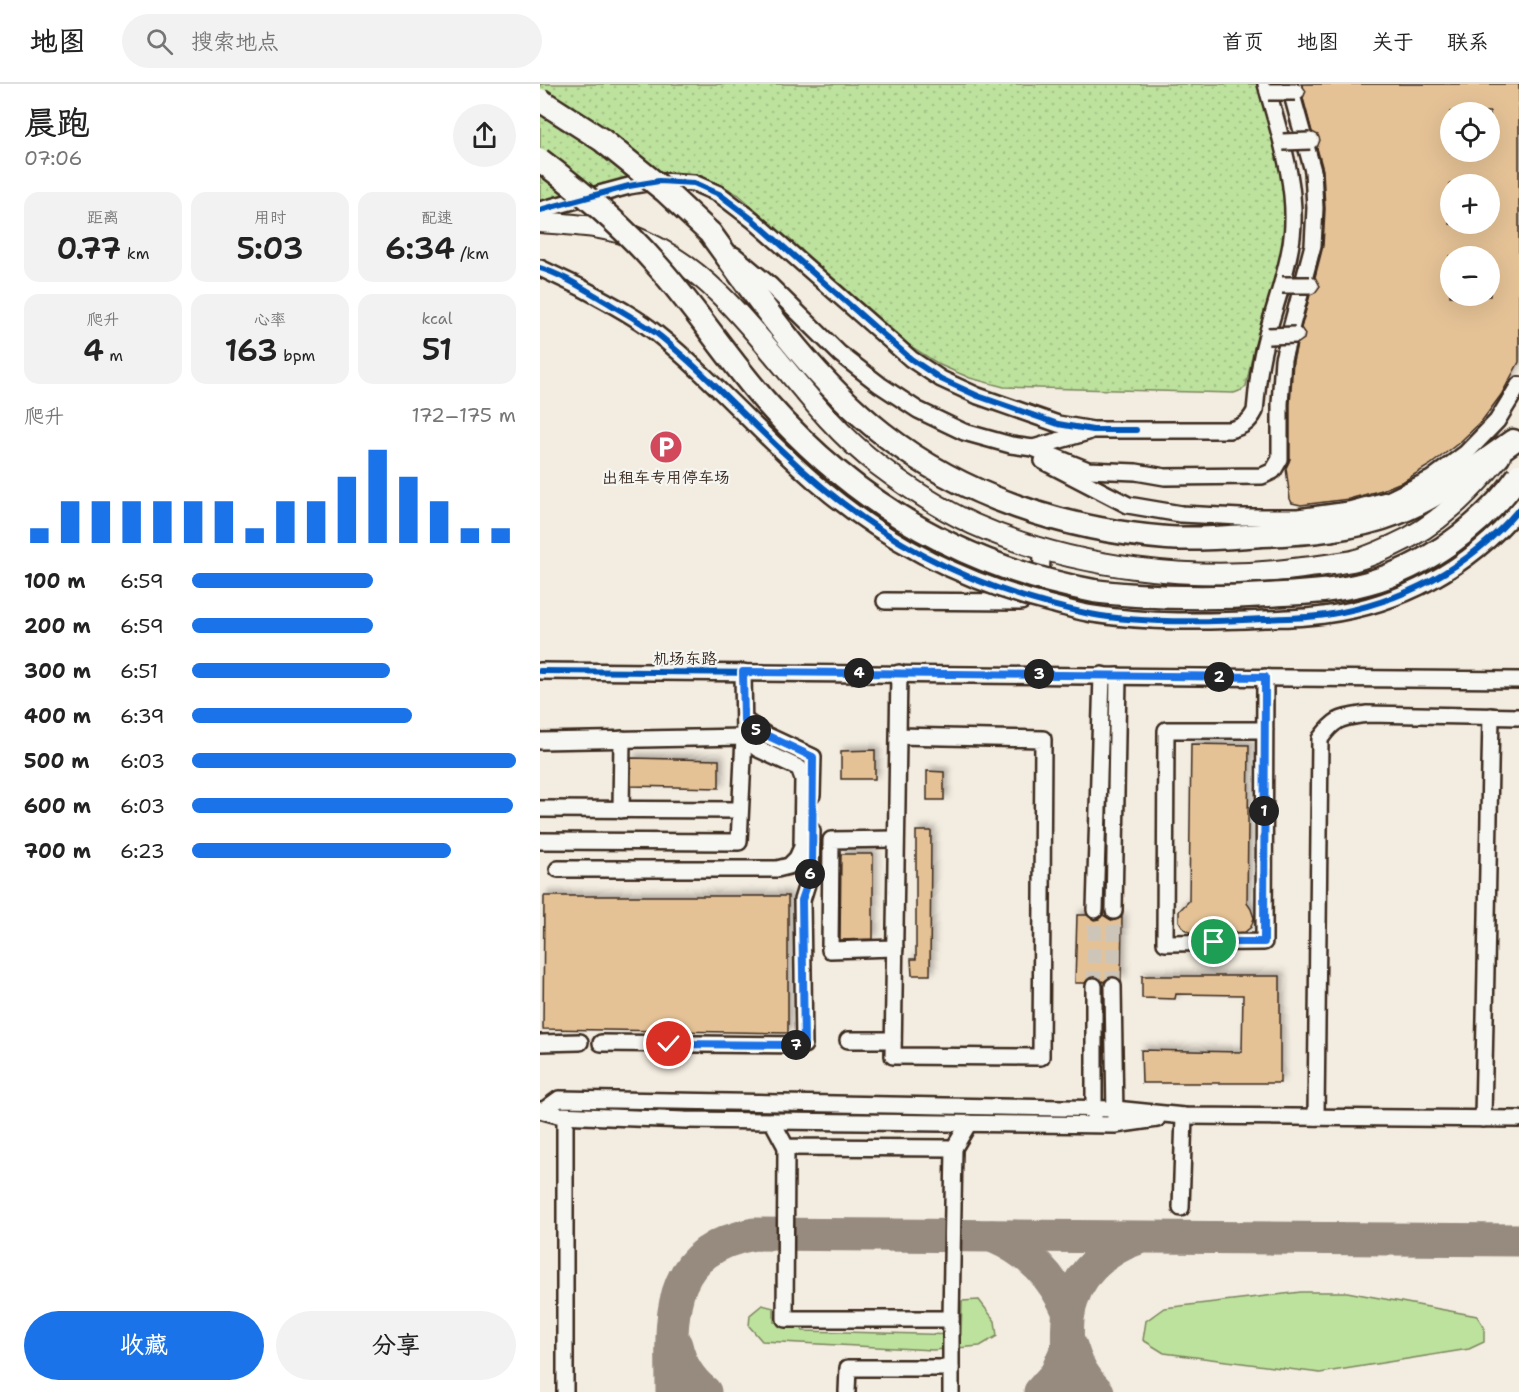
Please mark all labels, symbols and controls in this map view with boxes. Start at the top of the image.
search box [122,14,542,68]
text: 地图 [30,22,86,60]
icon: search [143,25,176,58]
text: 搜索地点 [191,27,279,56]
text: 首页 [1222,28,1264,56]
text: 地图 [1297,28,1339,56]
text: 关于 [1372,28,1414,56]
text: 联系 [1447,28,1489,56]
text: 晨跑 [24,100,90,145]
map controls [1440,102,1500,306]
button: locate [1440,102,1500,162]
button: share [453,104,516,167]
text: 07:06 [24,145,83,171]
button: + [1440,174,1500,234]
text: 距离 [87,207,119,228]
text: 用时 [254,207,286,228]
text: 配速 [421,207,453,228]
text: 0.77 [57,228,121,269]
text: 5:03 [236,228,304,269]
text: 6:34 [385,228,455,269]
text: km [121,243,149,264]
text: /km [455,243,489,264]
button: − [1440,246,1500,306]
text: kcal [421,308,453,329]
text: 爬升 [87,309,119,330]
text: 心率 [254,309,286,330]
text: 51 [422,329,452,370]
text: 4 [83,330,104,371]
text: 163 [225,330,278,371]
text: m [104,345,123,366]
text: bpm [278,345,315,366]
text: 172–175 m [411,402,516,428]
text: 爬升 [24,403,64,429]
parking icon: 出租车专用停车场 [648,429,684,465]
place label: 出租车专用停车场 [602,467,730,488]
text: 100 m [24,568,86,594]
text: 6:59 [120,568,164,594]
text: 200 m [24,613,91,639]
text: 6:59 [120,613,164,639]
street label: 机场东路 [653,648,717,669]
text: 300 m [24,658,91,684]
text: 6:51 [120,658,158,684]
pin: 4 [844,658,874,688]
pin: 3 [1024,659,1054,689]
text: 4 [853,662,865,683]
pin: 2 [1204,662,1234,692]
text: 3 [1033,663,1045,684]
text: 2 [1213,666,1225,687]
text: 400 m [24,703,91,729]
text: 6:39 [120,703,165,729]
pin: 5 [741,715,771,745]
text: 5 [751,719,761,740]
text: 500 m [24,748,90,774]
text: 6:03 [120,748,165,774]
text: 600 m [24,793,91,819]
text: 6:03 [120,793,165,819]
pin: 1 [1249,796,1279,826]
text: 1 [1260,800,1268,821]
text: 700 m [24,838,91,864]
text: 6:23 [120,838,165,864]
pin: 6 [795,859,825,889]
text: 6 [804,863,816,884]
pin [1188,916,1239,967]
icon: arrive [1197,925,1230,958]
pin [643,1018,694,1069]
icon: check [652,1027,685,1060]
pin: 7 [781,1030,811,1060]
text: 7 [790,1034,802,1055]
button: 收藏 [24,1311,264,1380]
button: 分享 [276,1311,516,1380]

